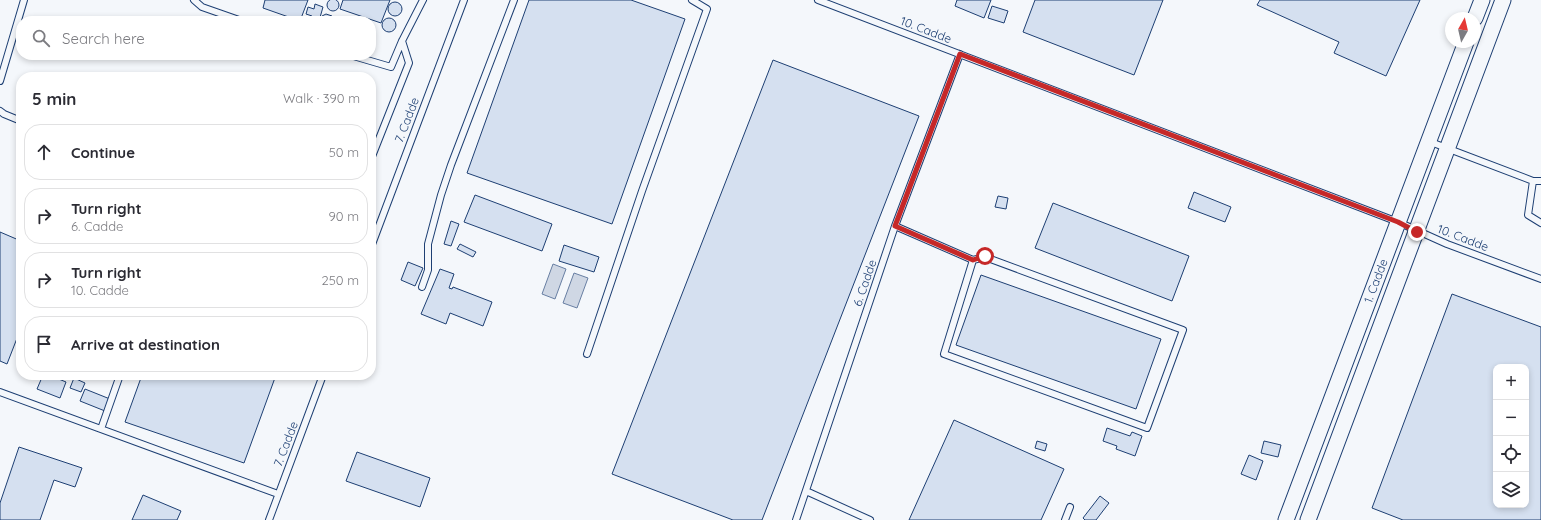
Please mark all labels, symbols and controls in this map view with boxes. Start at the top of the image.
north arrow [1445,12,1481,48]
street label: 10. Cadde [899,13,954,46]
search box [16,16,376,60]
icon: search [30,27,52,49]
text: Search here [62,29,145,48]
text: 5 min [32,88,76,109]
text: Walk · 390 m [283,90,360,106]
street label: 7. Cadde [391,95,422,145]
icon: ahead [33,141,55,163]
text: Continue [71,143,135,162]
text: 50 m [329,144,359,160]
text: Turn right [71,199,142,218]
icon: right [33,205,55,227]
text: 90 m [329,208,359,224]
text: 6. Cadde [71,218,123,234]
street label: 10. Cadde [1436,221,1491,254]
route end [1408,223,1426,241]
route start [976,247,994,265]
street label: 1. Cadde [1360,256,1391,305]
street label: 6. Cadde [850,257,880,308]
text: Turn right [71,263,142,282]
icon: right [33,269,55,291]
text: 250 m [322,272,359,288]
text: 10. Cadde [71,282,129,298]
icon: arrive [33,333,55,355]
text: Arrive at destination [71,335,220,354]
map controls [1493,364,1529,508]
button: + [1493,364,1529,400]
button: − [1493,400,1529,436]
street label: 7. Cadde [270,419,301,469]
button: locate [1493,436,1529,472]
button: layers [1493,472,1529,508]

